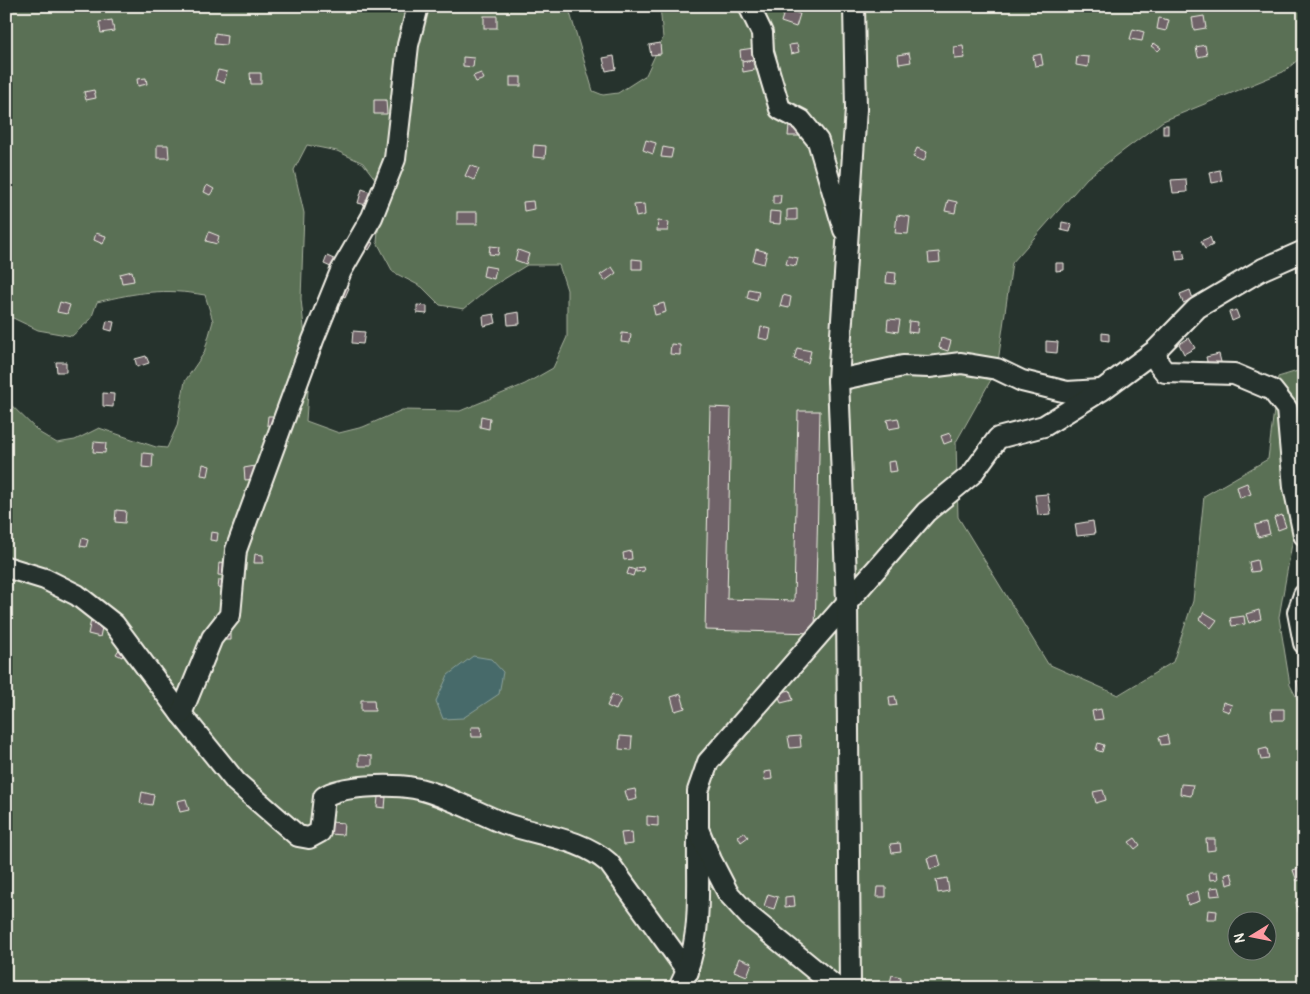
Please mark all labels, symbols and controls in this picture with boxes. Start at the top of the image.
north arrow [1228,912,1278,962]
text: N [1230,932,1249,944]

